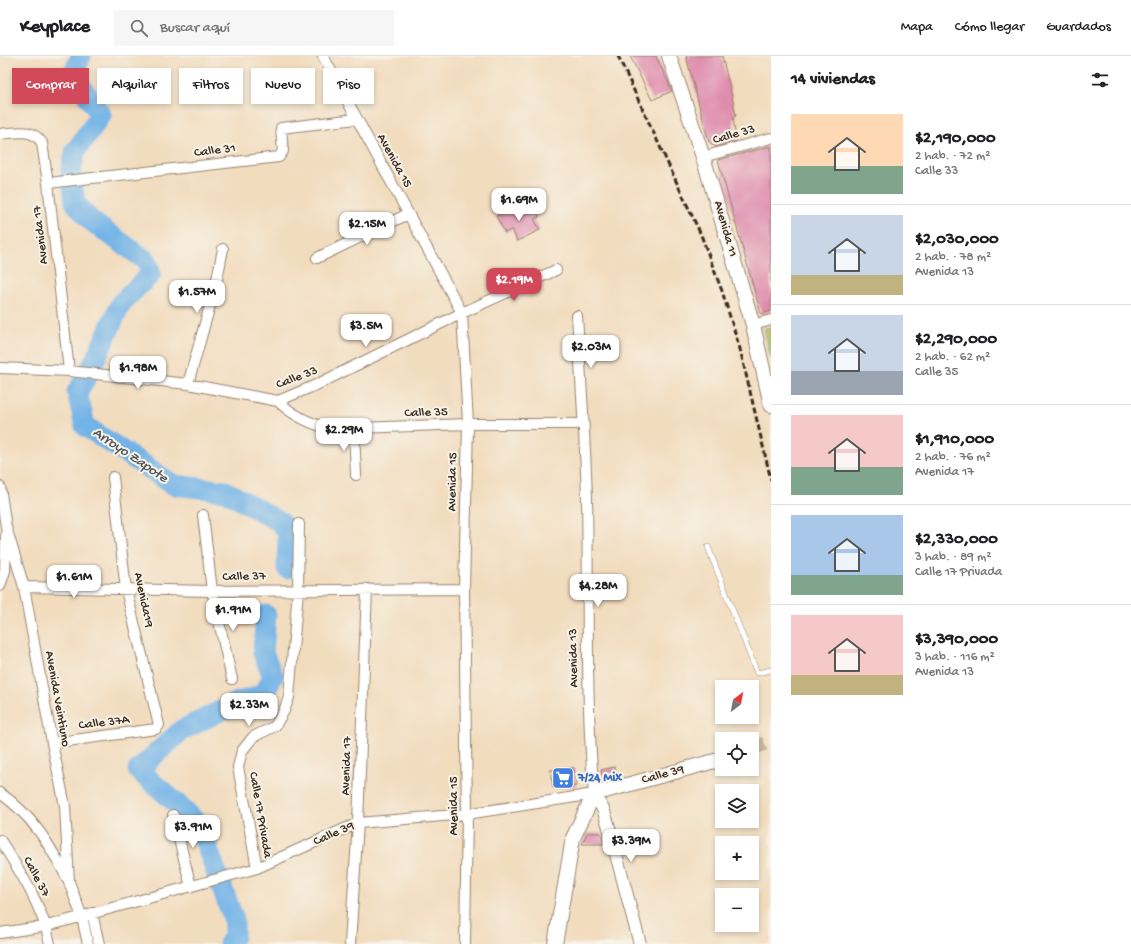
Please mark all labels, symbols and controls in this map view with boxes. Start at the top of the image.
search box [114,10,394,46]
text: Keyplace [20,16,90,39]
icon: search [128,17,150,39]
text: Buscar aquí [160,19,230,37]
text: Mapa [901,19,933,36]
text: Cómo llegar [955,19,1024,36]
text: Guardados [1046,19,1111,36]
chip: Comprar [12,68,89,104]
chip: Alquilar [97,68,171,104]
chip: Filtros [179,68,243,104]
chip: Nuevo [251,68,315,104]
chip: Piso [323,68,374,104]
icon: filters [1089,69,1111,91]
text: 14 viviendas [791,70,875,90]
street label: Calle 33 [711,122,757,148]
text: $2,190,000 [915,129,996,149]
icon: home [823,130,871,178]
street label: Avenida 15 [373,132,415,191]
street label: Calle 31 [193,141,237,161]
text: 2 hab. · 72 m² [915,149,990,164]
text: Calle 33 [915,164,958,179]
pin: $1.69M [486,188,552,222]
text: $1.69M [500,193,538,208]
street label: Avenida 11 [710,199,740,259]
street label: Avenida 17 [30,204,52,265]
pin: $2.15M [334,212,400,246]
text: $2.15M [348,217,386,232]
text: $2,030,000 [915,230,999,250]
icon: home [823,231,871,279]
text: 2 hab. · 78 m² [915,250,991,265]
text: Avenida 13 [915,265,974,280]
pin: $2.19M [481,268,547,302]
text: $2.19M [495,273,533,288]
pin: $1.57M [164,280,230,314]
text: $1.57M [178,285,216,300]
pin: $3.5M [338,314,394,348]
text: $3.5M [350,319,382,334]
text: $2,290,000 [915,330,997,350]
icon: home [823,331,871,379]
pin: $2.03M [558,335,624,369]
text: $2.03M [571,340,611,355]
text: 2 hab. · 62 m² [915,350,990,365]
pin: $1.98M [105,356,171,390]
text: $1.98M [119,361,157,376]
street label: Calle 33 [274,363,320,393]
text: Calle 35 [915,365,958,380]
street label: Calle 35 [404,405,448,421]
pin: $2.29M [311,418,377,452]
text: $2.29M [325,423,363,438]
water label: Arroyo Zapote [89,425,171,488]
text: $1,910,000 [915,430,994,450]
icon: home [823,431,871,479]
text: 2 hab. · 76 m² [915,450,991,465]
street label: Avenida 15 [445,452,461,512]
text: Avenida 17 [915,465,974,480]
text: $2,330,000 [915,530,998,550]
icon: home [823,531,871,579]
text: 3 hab. · 89 m² [915,550,991,565]
pin: $1.61M [41,565,107,599]
text: Calle 17 Privada [915,565,1002,580]
street label: Calle 37 [222,569,267,585]
text: $1.61M [56,570,92,585]
street label: Avenida19 [130,571,156,629]
pin: $4.28M [565,574,631,608]
text: $4.28M [579,579,617,594]
pin: $1.91M [200,598,266,632]
text: $1.91M [215,603,251,618]
street label: Avenida 13 [566,628,582,688]
text: $3,390,000 [915,630,998,650]
icon: home [823,631,871,679]
street label: Avenida Veintiuno [41,650,73,748]
text: 3 hab. · 116 m² [915,650,995,665]
text: Avenida 13 [915,665,974,680]
north arrow [715,680,759,724]
map controls [715,680,759,932]
pin: $2.33M [216,693,282,727]
text: $2.33M [230,698,268,713]
street label: Calle 37A [78,712,132,734]
button: locate [715,732,759,776]
street label: Avenida 17 [338,735,356,796]
street label: Calle 39 [640,762,686,788]
supermarket icon: 7/24 Mix [550,765,576,791]
street label: Calle 17 Privada [245,771,275,860]
place label: 7/24 Mix [577,771,622,786]
street label: Avenida 15 [447,776,462,836]
button: layers [715,784,759,828]
pin: $3.91M [160,815,226,849]
street label: Calle 39 [311,818,357,850]
text: $3.91M [174,820,212,835]
pin: $3.39M [598,829,664,863]
text: $3.39M [612,834,650,849]
button: + [715,836,759,880]
street label: Calle 37 [19,854,53,901]
button: − [715,888,759,932]

